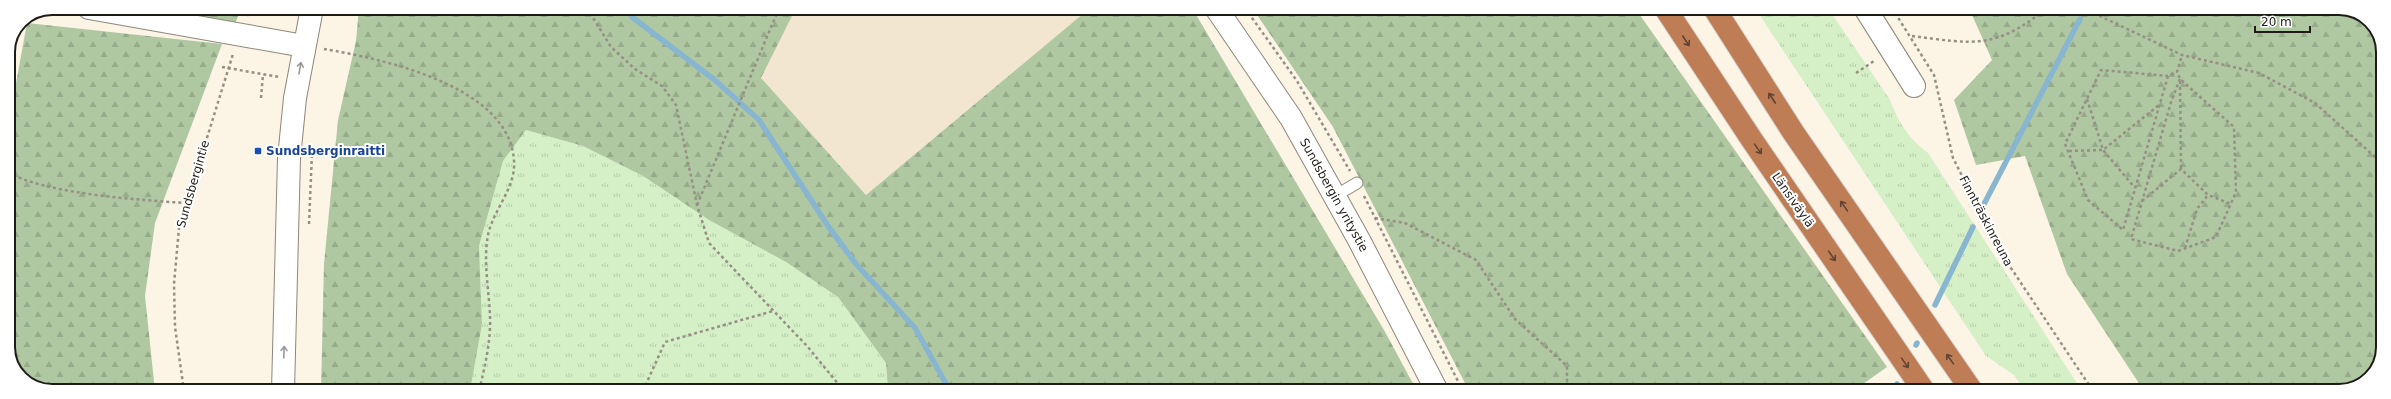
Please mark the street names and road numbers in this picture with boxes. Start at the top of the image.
street label: Sundsbergin yritystie [1297,136,1371,254]
street label: Sundsbergintie [174,139,212,229]
street label: Länsiväylä [1769,170,1817,230]
street label: Finnträskinreuna [1956,173,2016,269]

